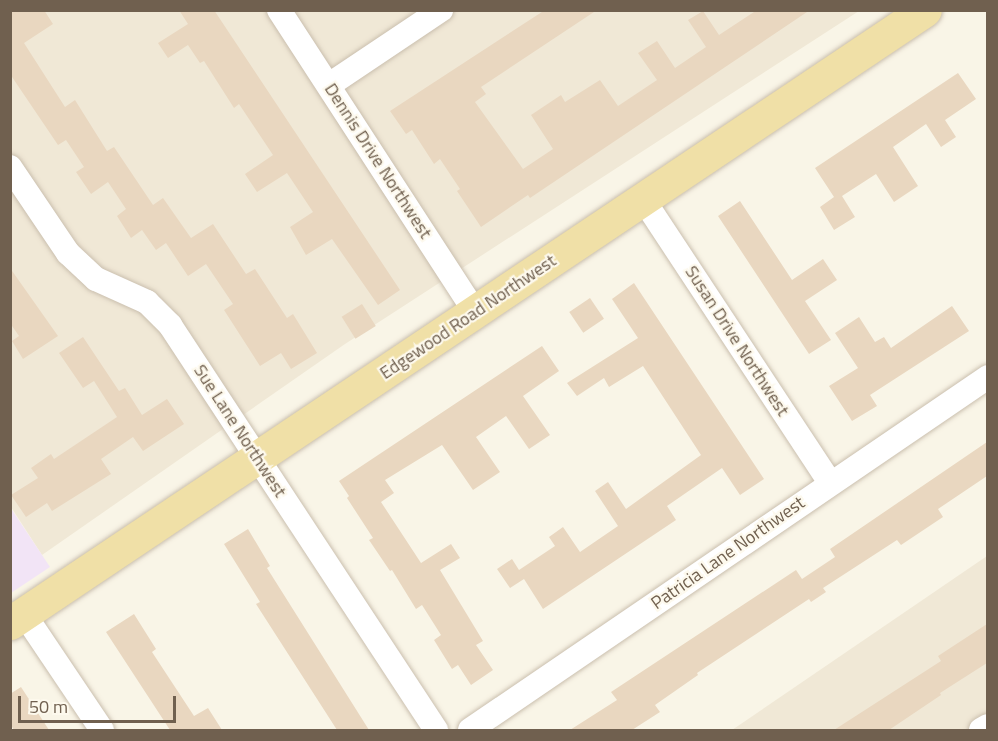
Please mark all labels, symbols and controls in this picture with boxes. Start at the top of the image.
street label: Dennis Drive Northwest [320,79,436,243]
street label: Edgewood Road Northwest [376,250,560,384]
street label: Susan Drive Northwest [680,262,794,420]
street label: Sue Lane Northwest [189,361,291,501]
street label: Patricia Lane Northwest [647,492,809,614]
scale bar [21,684,178,722]
text: 50 m [29,693,68,720]

